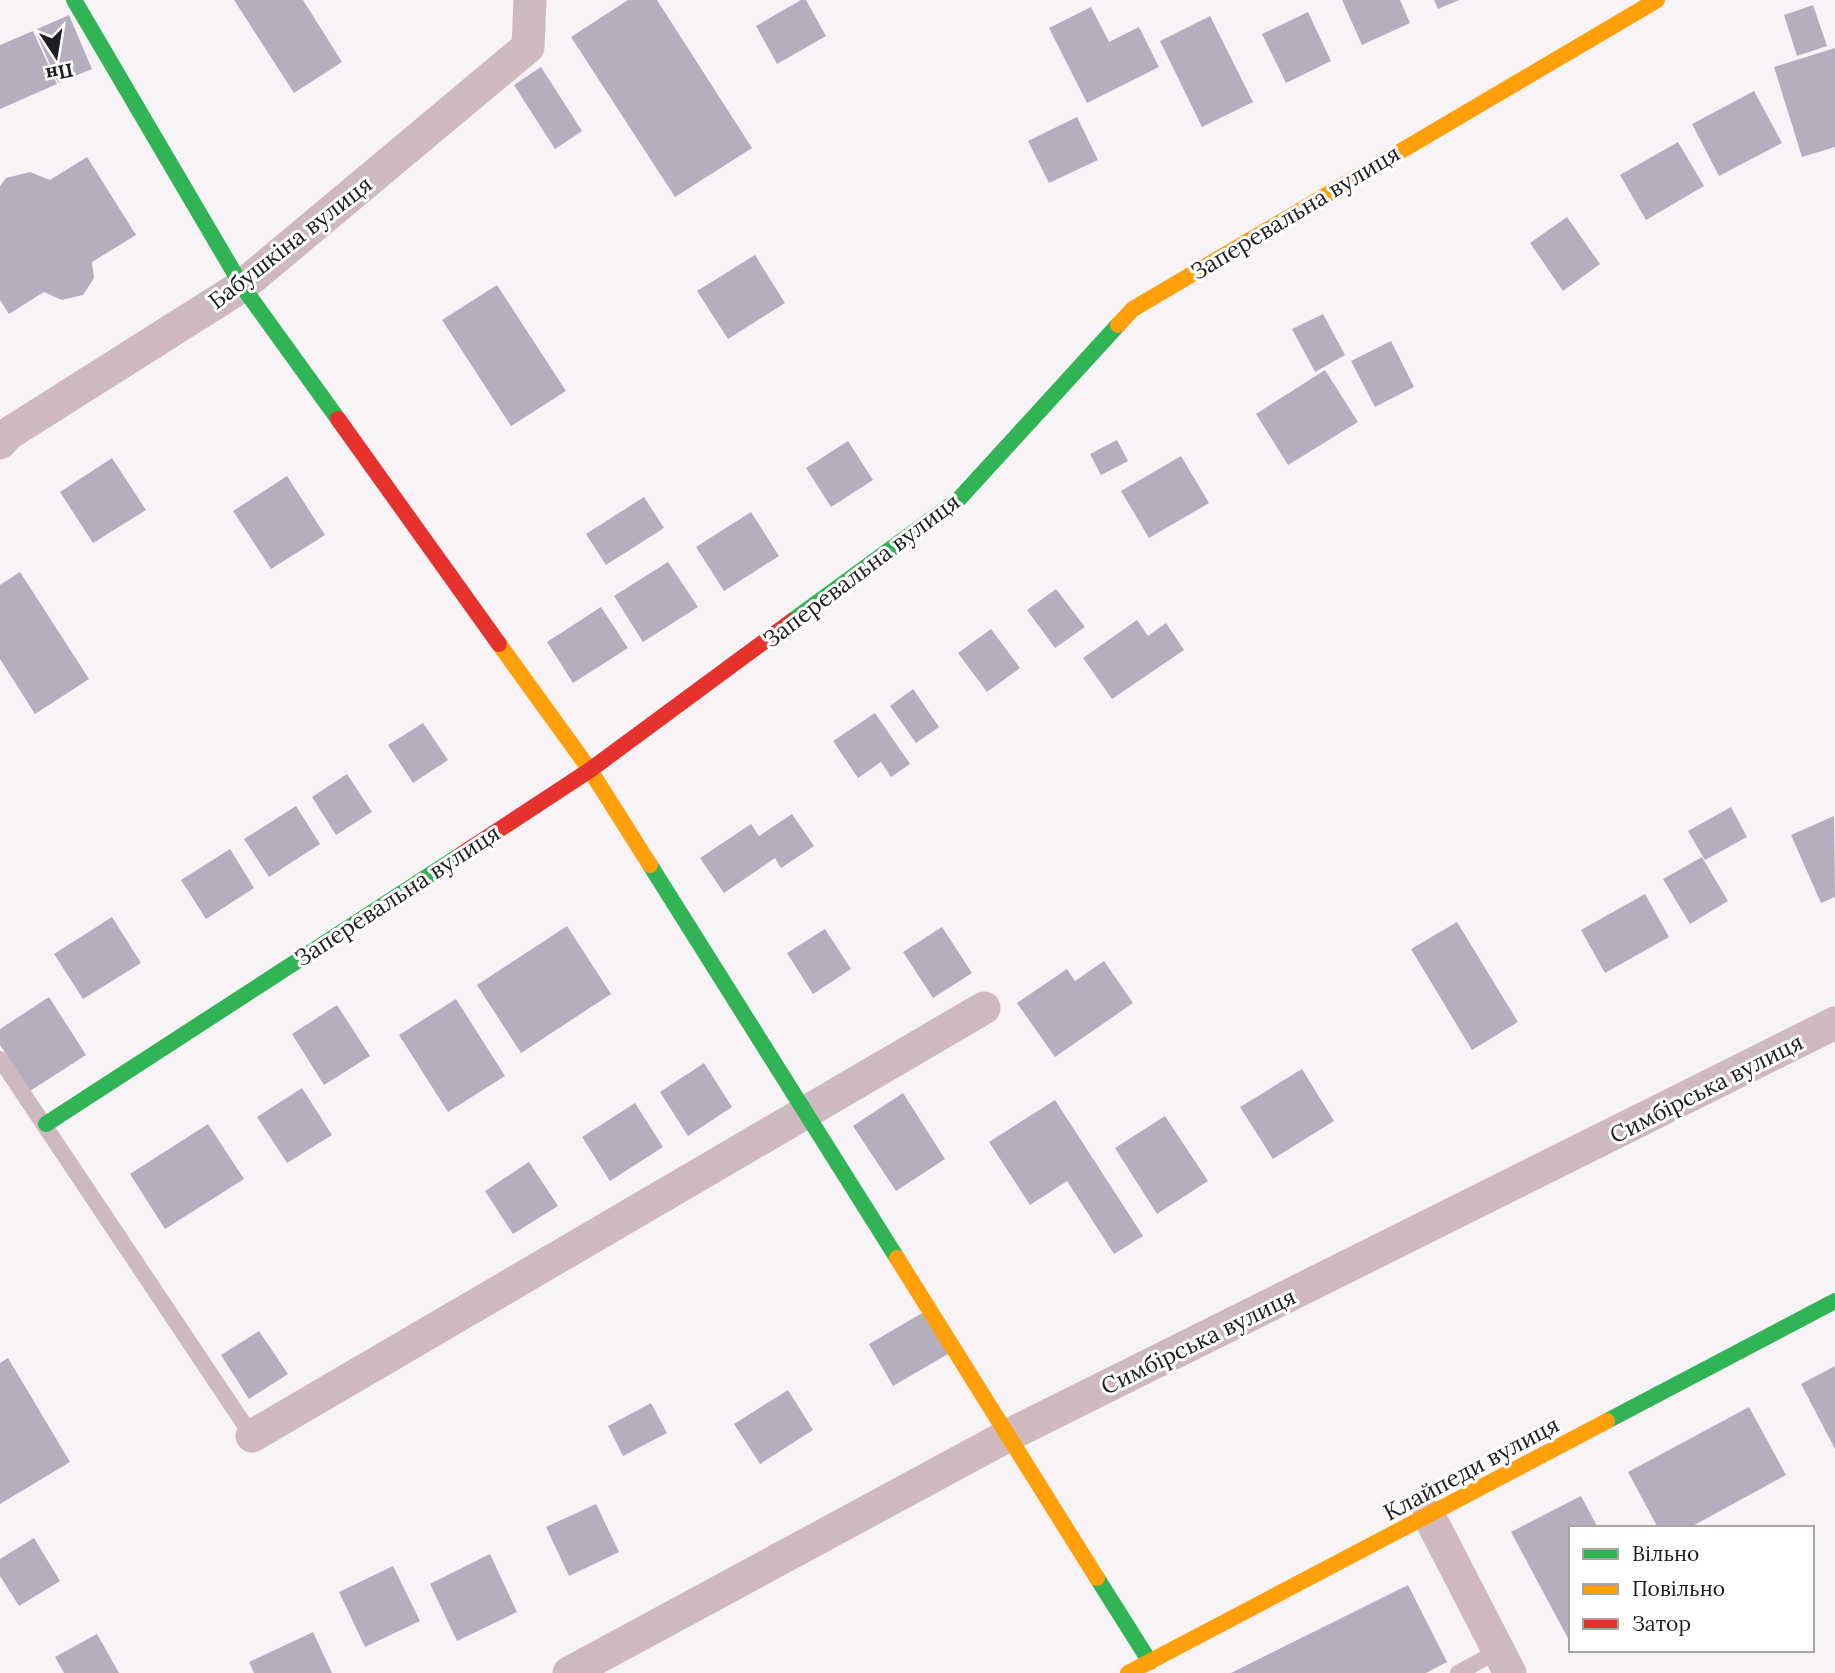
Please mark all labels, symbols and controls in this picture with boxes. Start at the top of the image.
north arrow [21,21,91,91]
text: Пн [44,58,75,87]
street label: Заперевальна вулиця [1185,138,1405,286]
street label: Бабушкіна вулиця [202,169,378,315]
street label: Заперевальна вулиця [757,487,965,653]
street label: Заперевальна вулиця [289,818,505,972]
street label: Симбірська вулиця [1604,1027,1808,1149]
street label: Симбірська вулиця [1096,1281,1300,1401]
street label: Клайпеди вулиця [1378,1409,1564,1527]
legend [1569,1526,1814,1652]
text: Вільно [1632,1540,1699,1567]
text: Повільно [1632,1575,1725,1602]
text: Затор [1632,1610,1691,1637]

